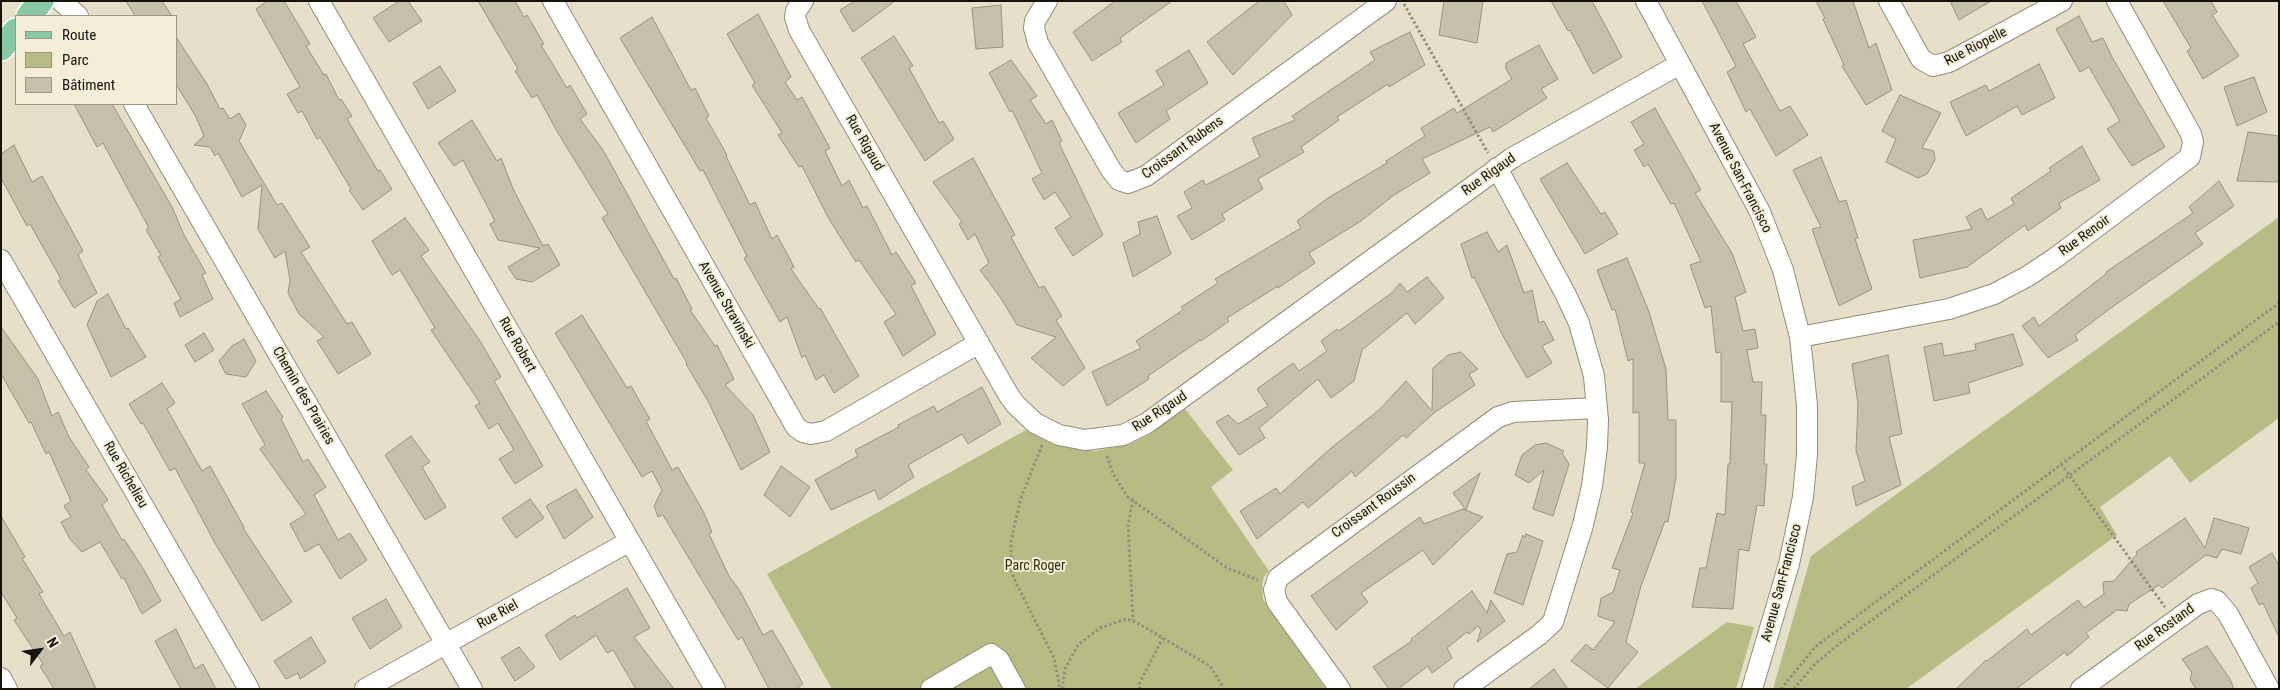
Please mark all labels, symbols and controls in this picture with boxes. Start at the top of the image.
legend [15,15,178,105]
street label: Rue Riopelle [1942,24,2010,70]
text: Route [62,26,96,44]
text: Parc [62,51,89,69]
text: Bâtiment [62,76,115,94]
street label: Rue Rigaud [841,112,887,174]
street label: Croissant Rubens [1139,113,1227,183]
street label: Avenue San-Francisco [1705,120,1775,236]
street label: Rue Rigaud [1459,150,1519,200]
street label: Rue Renoir [2056,212,2114,260]
street label: Avenue Stravinski [694,259,758,351]
street label: Rue Robert [495,315,539,375]
street label: Chemin des Prairies [268,344,338,448]
street label: Rue Rigaud [1129,388,1191,436]
street label: Rue Richelieu [99,439,151,511]
street label: Croissant Roussin [1329,470,1419,542]
street label: Avenue San-Francisco [1758,522,1806,644]
park label: Parc Roger [1005,558,1065,574]
street label: Rue Riel [475,597,521,633]
street label: Rue Rostand [2132,601,2198,655]
north arrow [15,625,65,675]
text: N [44,634,62,650]

